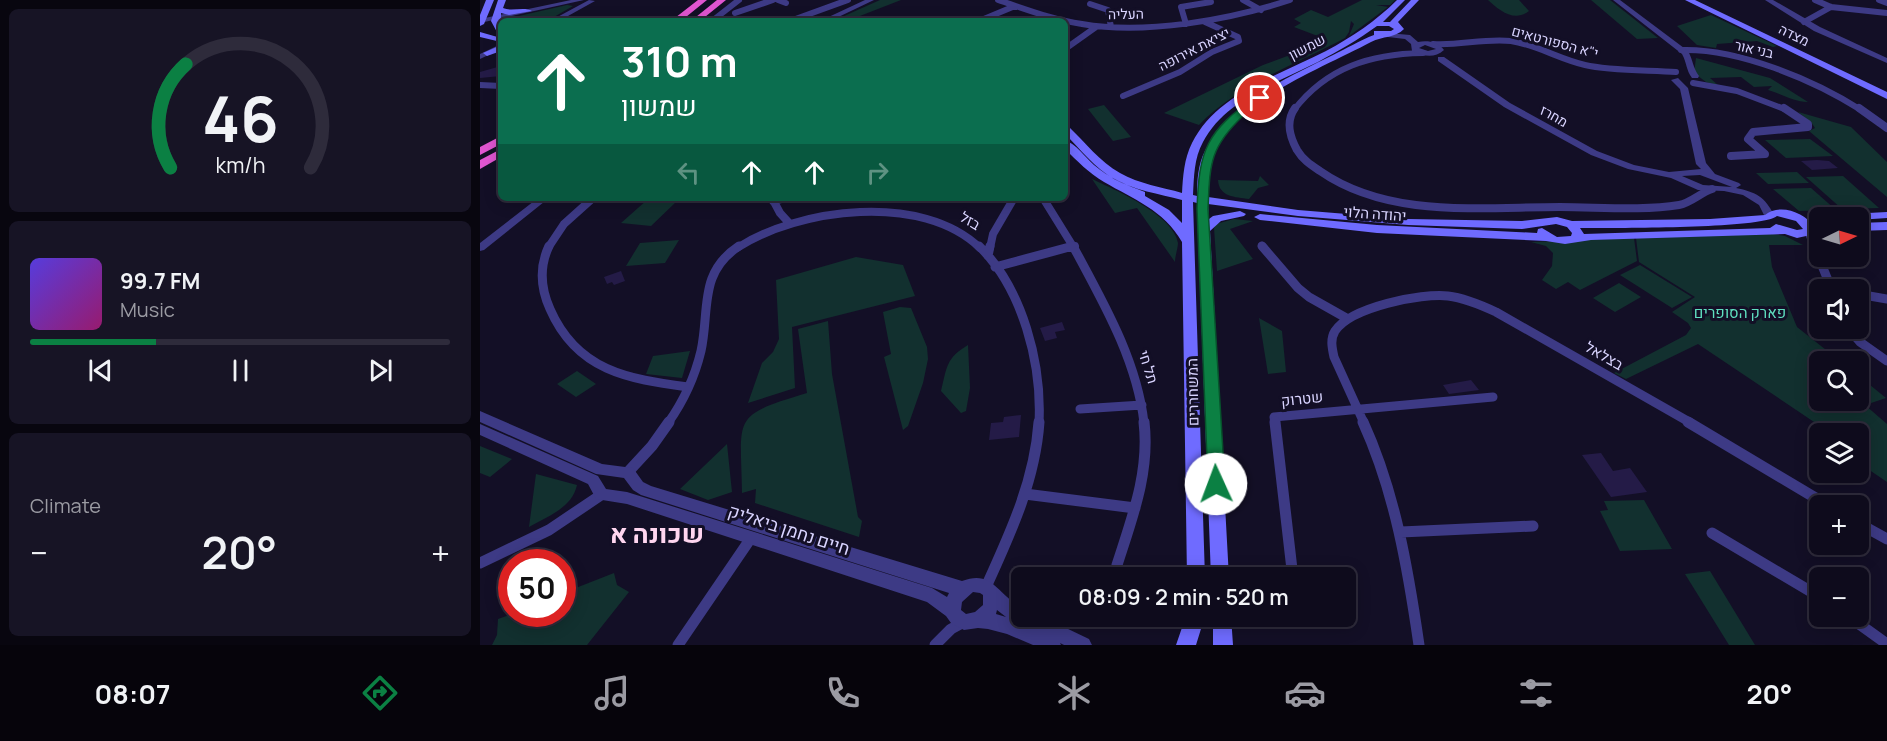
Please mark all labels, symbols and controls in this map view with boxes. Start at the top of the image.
street label: העליה [1108,4,1144,23]
street label: מצדה [1776,19,1813,50]
street label: י"א הספורטאים [1510,21,1601,62]
street label: יציאת אירופה [1155,22,1233,75]
street label: שמשון [1285,29,1329,64]
text: 310 m [621,32,738,90]
street label: בני אור [1733,35,1776,62]
icon: ahead [522,42,600,120]
pin [1234,72,1285,123]
text: 46 [202,75,278,161]
icon: arrive [1243,81,1276,114]
text: שמשון [621,87,697,124]
street label: מחרז [1537,100,1572,131]
text: km/h [215,150,265,179]
icon: left [672,156,705,189]
icon: ahead [735,156,768,189]
icon: ahead [798,156,831,189]
icon: right [861,156,894,189]
street label: יהודה הלוי [1343,201,1407,226]
street label: בזל [956,206,985,235]
north arrow [1809,207,1869,267]
map controls [1809,207,1869,627]
text: 99.7 FM [120,266,200,296]
button: sound [1809,279,1869,339]
text: Music [120,296,175,323]
park label: פארק הסופרים [1694,302,1786,323]
street label: בצלאל [1581,336,1627,375]
street label: תל חי [1133,348,1164,386]
button: search [1809,351,1869,411]
icon: previous [84,354,117,387]
icon: pause [224,354,257,387]
icon: next [364,354,397,387]
street label: המשחררים [1181,358,1204,426]
street label: שטרוק [1280,386,1324,411]
button: layers [1809,423,1869,483]
position arrow [1184,452,1248,516]
text: Climate [30,492,101,519]
button: + [1809,495,1869,555]
street label: חיים נחמן ביאליק [725,498,853,560]
district label: שכונה א [610,515,704,551]
text: 20° [202,521,277,583]
text: − [30,530,48,575]
text: + [431,530,450,575]
speed limit sign: 50 [498,549,576,627]
button: − [1809,567,1869,627]
text: 08:09 · 2 min · 520 m [1078,582,1289,612]
icon: directions [359,672,401,714]
icon: music [591,672,633,714]
icon: phone [822,672,864,714]
icon: climate [1053,672,1095,714]
icon: car [1284,672,1326,714]
icon: filters [1515,672,1557,714]
text: 08:07 [95,675,170,712]
text: 20° [1746,675,1792,712]

